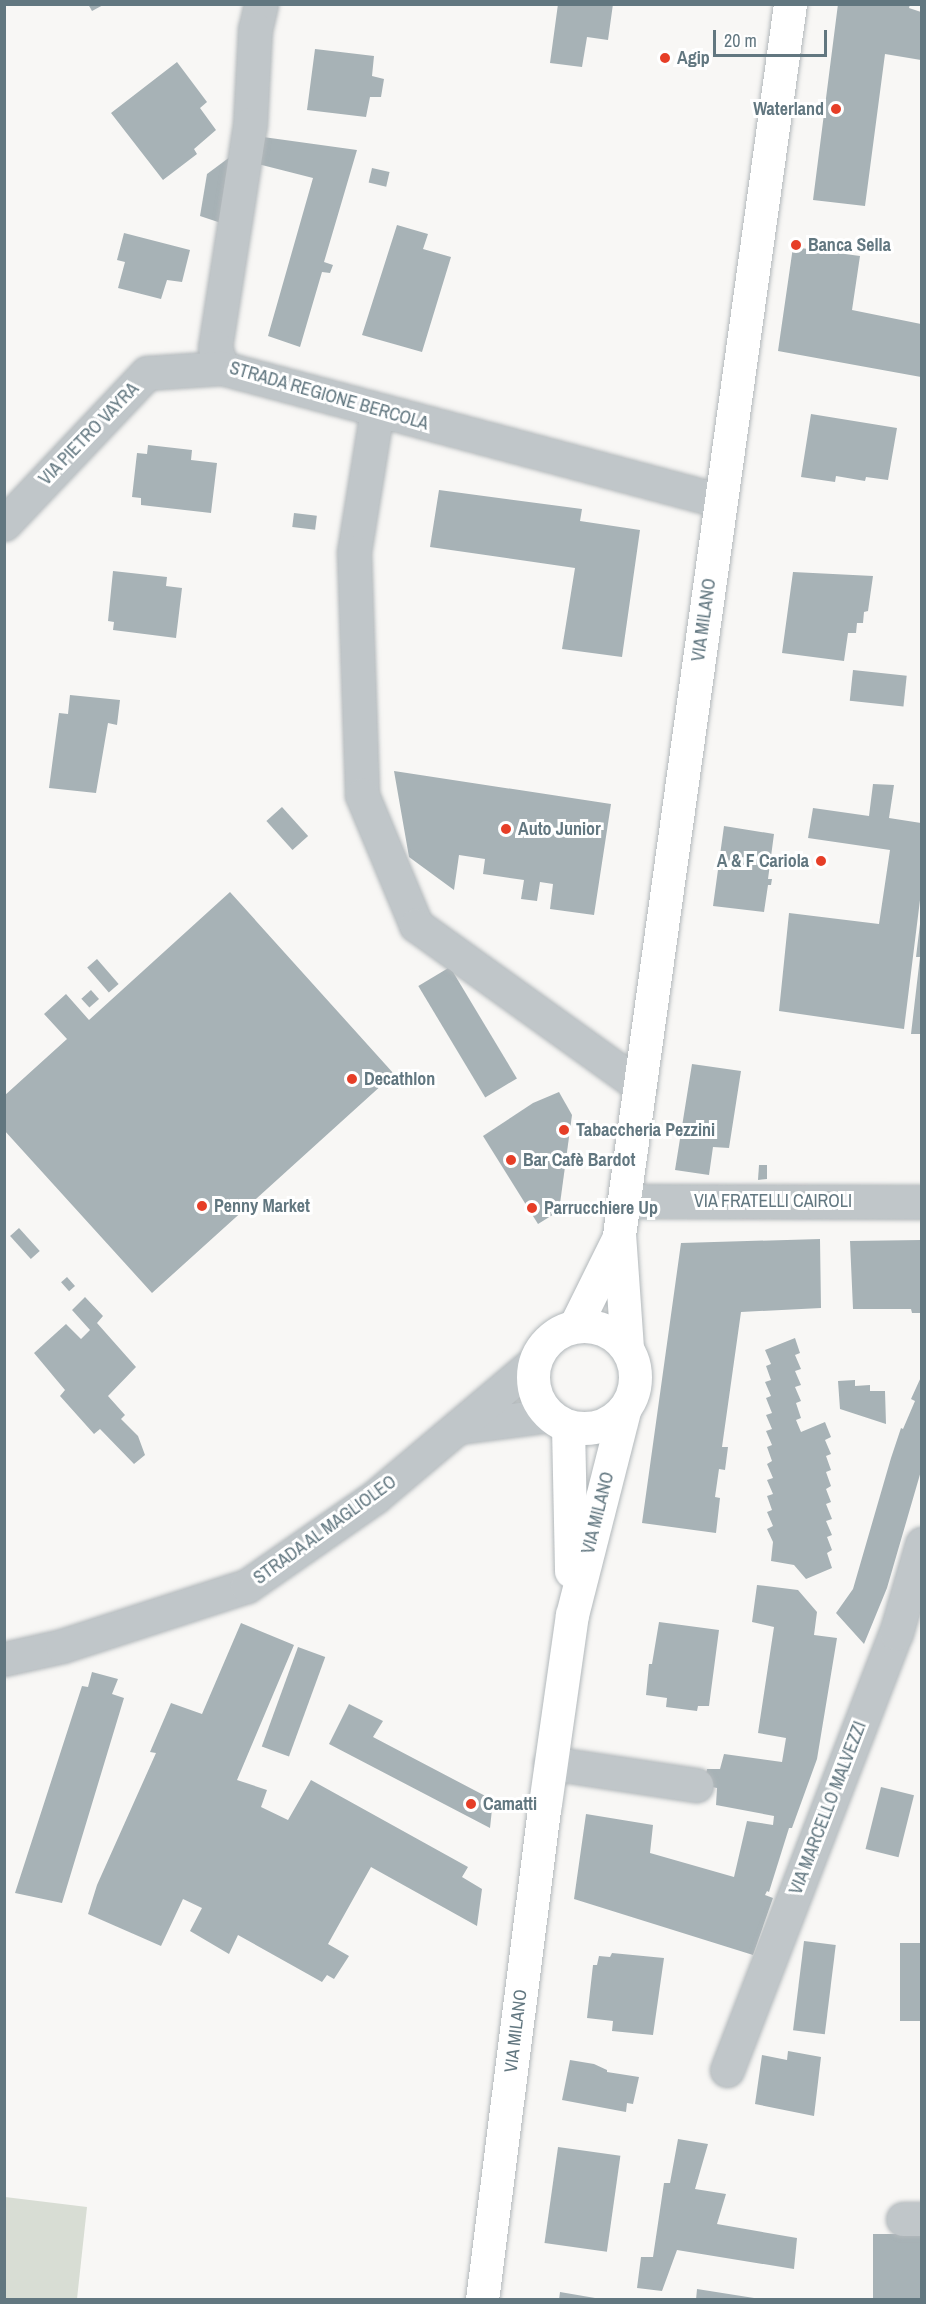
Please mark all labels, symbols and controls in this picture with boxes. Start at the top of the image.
scale bar [716,18,830,56]
text: 20 m [724,28,757,53]
place label: Agip [677,47,710,69]
marker: Agip [658,51,672,65]
place label: Waterland [753,98,824,120]
marker: Waterland [829,102,843,116]
place label: Banca Sella [808,234,891,256]
marker: Banca Sella [789,238,803,252]
street label: STRADA REGIONE BERCOLA [227,357,431,435]
street label: VIA PIETRO VAYRA [34,378,144,490]
street label: VIA MILANO [687,577,721,663]
place label: Auto Junior [518,818,601,840]
marker: Auto Junior [499,822,513,836]
place label: A & F Cariola [716,850,809,872]
marker: A & F Cariola [814,854,828,868]
place label: Decathlon [364,1068,435,1090]
marker: Decathlon [345,1072,359,1086]
place label: Tabaccheria Pezzini [576,1119,715,1141]
marker: Tabaccheria Pezzini [557,1123,571,1137]
place label: Bar Cafè Bardot [523,1149,635,1171]
marker: Bar Cafè Bardot [504,1153,518,1167]
street label: VIA FRATELLI CAIROLI [694,1190,852,1212]
place label: Penny Market [214,1195,310,1217]
place label: Parrucchiere Up [544,1197,658,1219]
marker: Penny Market [195,1199,209,1213]
marker: Parrucchiere Up [525,1201,539,1215]
street label: VIA MILANO [577,1469,619,1557]
street label: STRADA AL MAGLIOLEO [249,1470,401,1590]
street label: VIA MARCELLO MALVEZZI [785,1718,871,1898]
place label: Camatti [483,1793,537,1815]
marker: Camatti [464,1797,478,1811]
street label: VIA MILANO [500,1988,532,2074]

